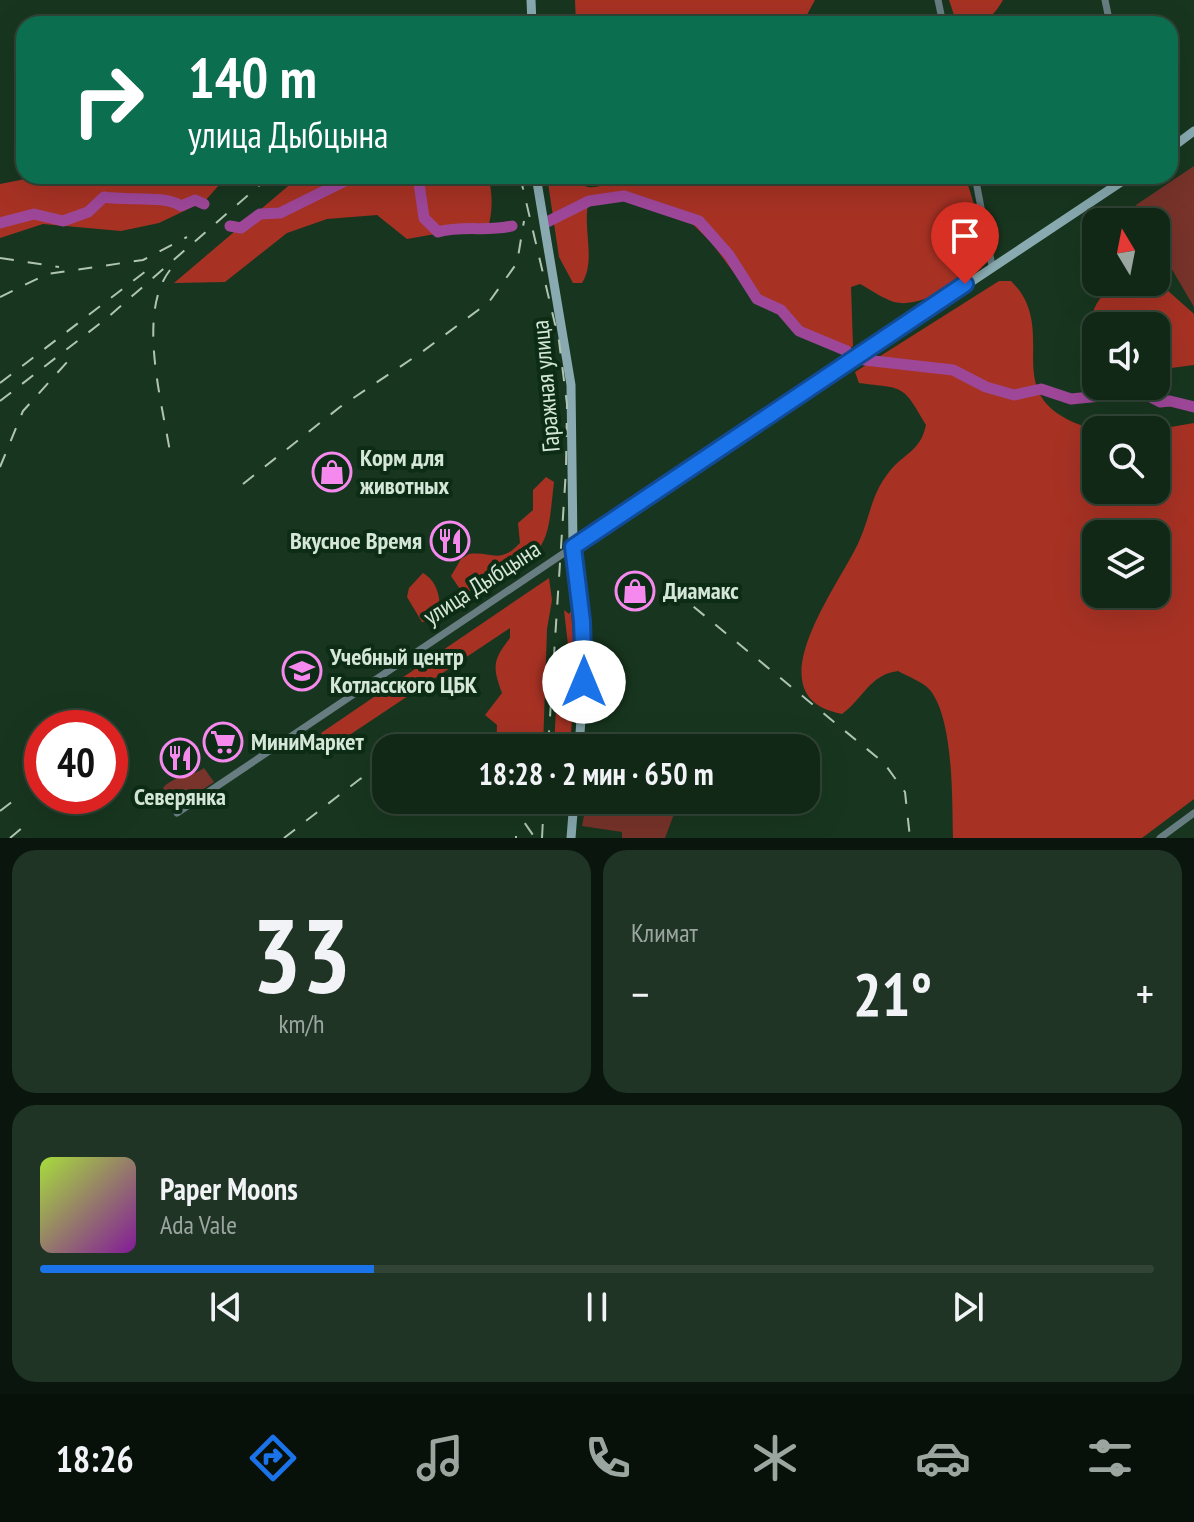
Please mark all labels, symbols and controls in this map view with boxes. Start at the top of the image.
text: 140 m [188,41,317,113]
icon: right [56,48,160,152]
text: улица Дыбцына [188,111,389,158]
pin [931,202,999,284]
north arrow [1082,208,1170,296]
map controls [1082,208,1170,608]
icon: arrive [943,214,987,258]
button: sound [1082,312,1170,400]
street label: Гаражная улица [524,319,567,453]
button: search [1082,416,1170,504]
place label: Корм для животных [359,442,449,501]
shop icon: Корм для животных [311,451,353,493]
restaurant icon: Вкусное Время [429,520,471,562]
button: layers [1082,520,1170,608]
place label: Вкусное Время [290,525,422,556]
street label: улица Дыбцына [417,533,546,632]
shop icon: Диамакс [614,570,656,612]
place label: Диамакс [663,575,739,606]
position arrow [542,640,626,724]
place label: Учебный центр Котласского ЦБК [329,641,478,700]
school or university icon: Учебный центр Котласского ЦБК [281,650,323,692]
speed limit sign: 40 [24,710,128,814]
supermarket icon: MиниMаркет [202,721,244,763]
place label: MиниMаркет [251,726,365,757]
restaurant icon: Северянка [159,737,201,779]
text: 18:28 · 2 мин · 650 m [478,754,714,793]
place label: Северянка [134,781,226,812]
text: 33 [252,887,351,1022]
text: Климат [631,916,698,949]
text: 21° [853,955,932,1033]
text: − [631,965,649,1022]
text: + [1136,965,1154,1022]
text: km/h [278,1007,325,1040]
text: Paper Moons [160,1169,298,1208]
text: Ada Vale [160,1208,237,1241]
icon: previous [204,1285,248,1329]
icon: pause [575,1285,619,1329]
icon: next [946,1285,990,1329]
icon: directions [245,1430,301,1486]
icon: music [412,1430,468,1486]
icon: phone [580,1430,636,1486]
icon: climate [747,1430,803,1486]
icon: car [915,1430,971,1486]
icon: filters [1082,1430,1138,1486]
text: 18:26 [56,1435,134,1482]

